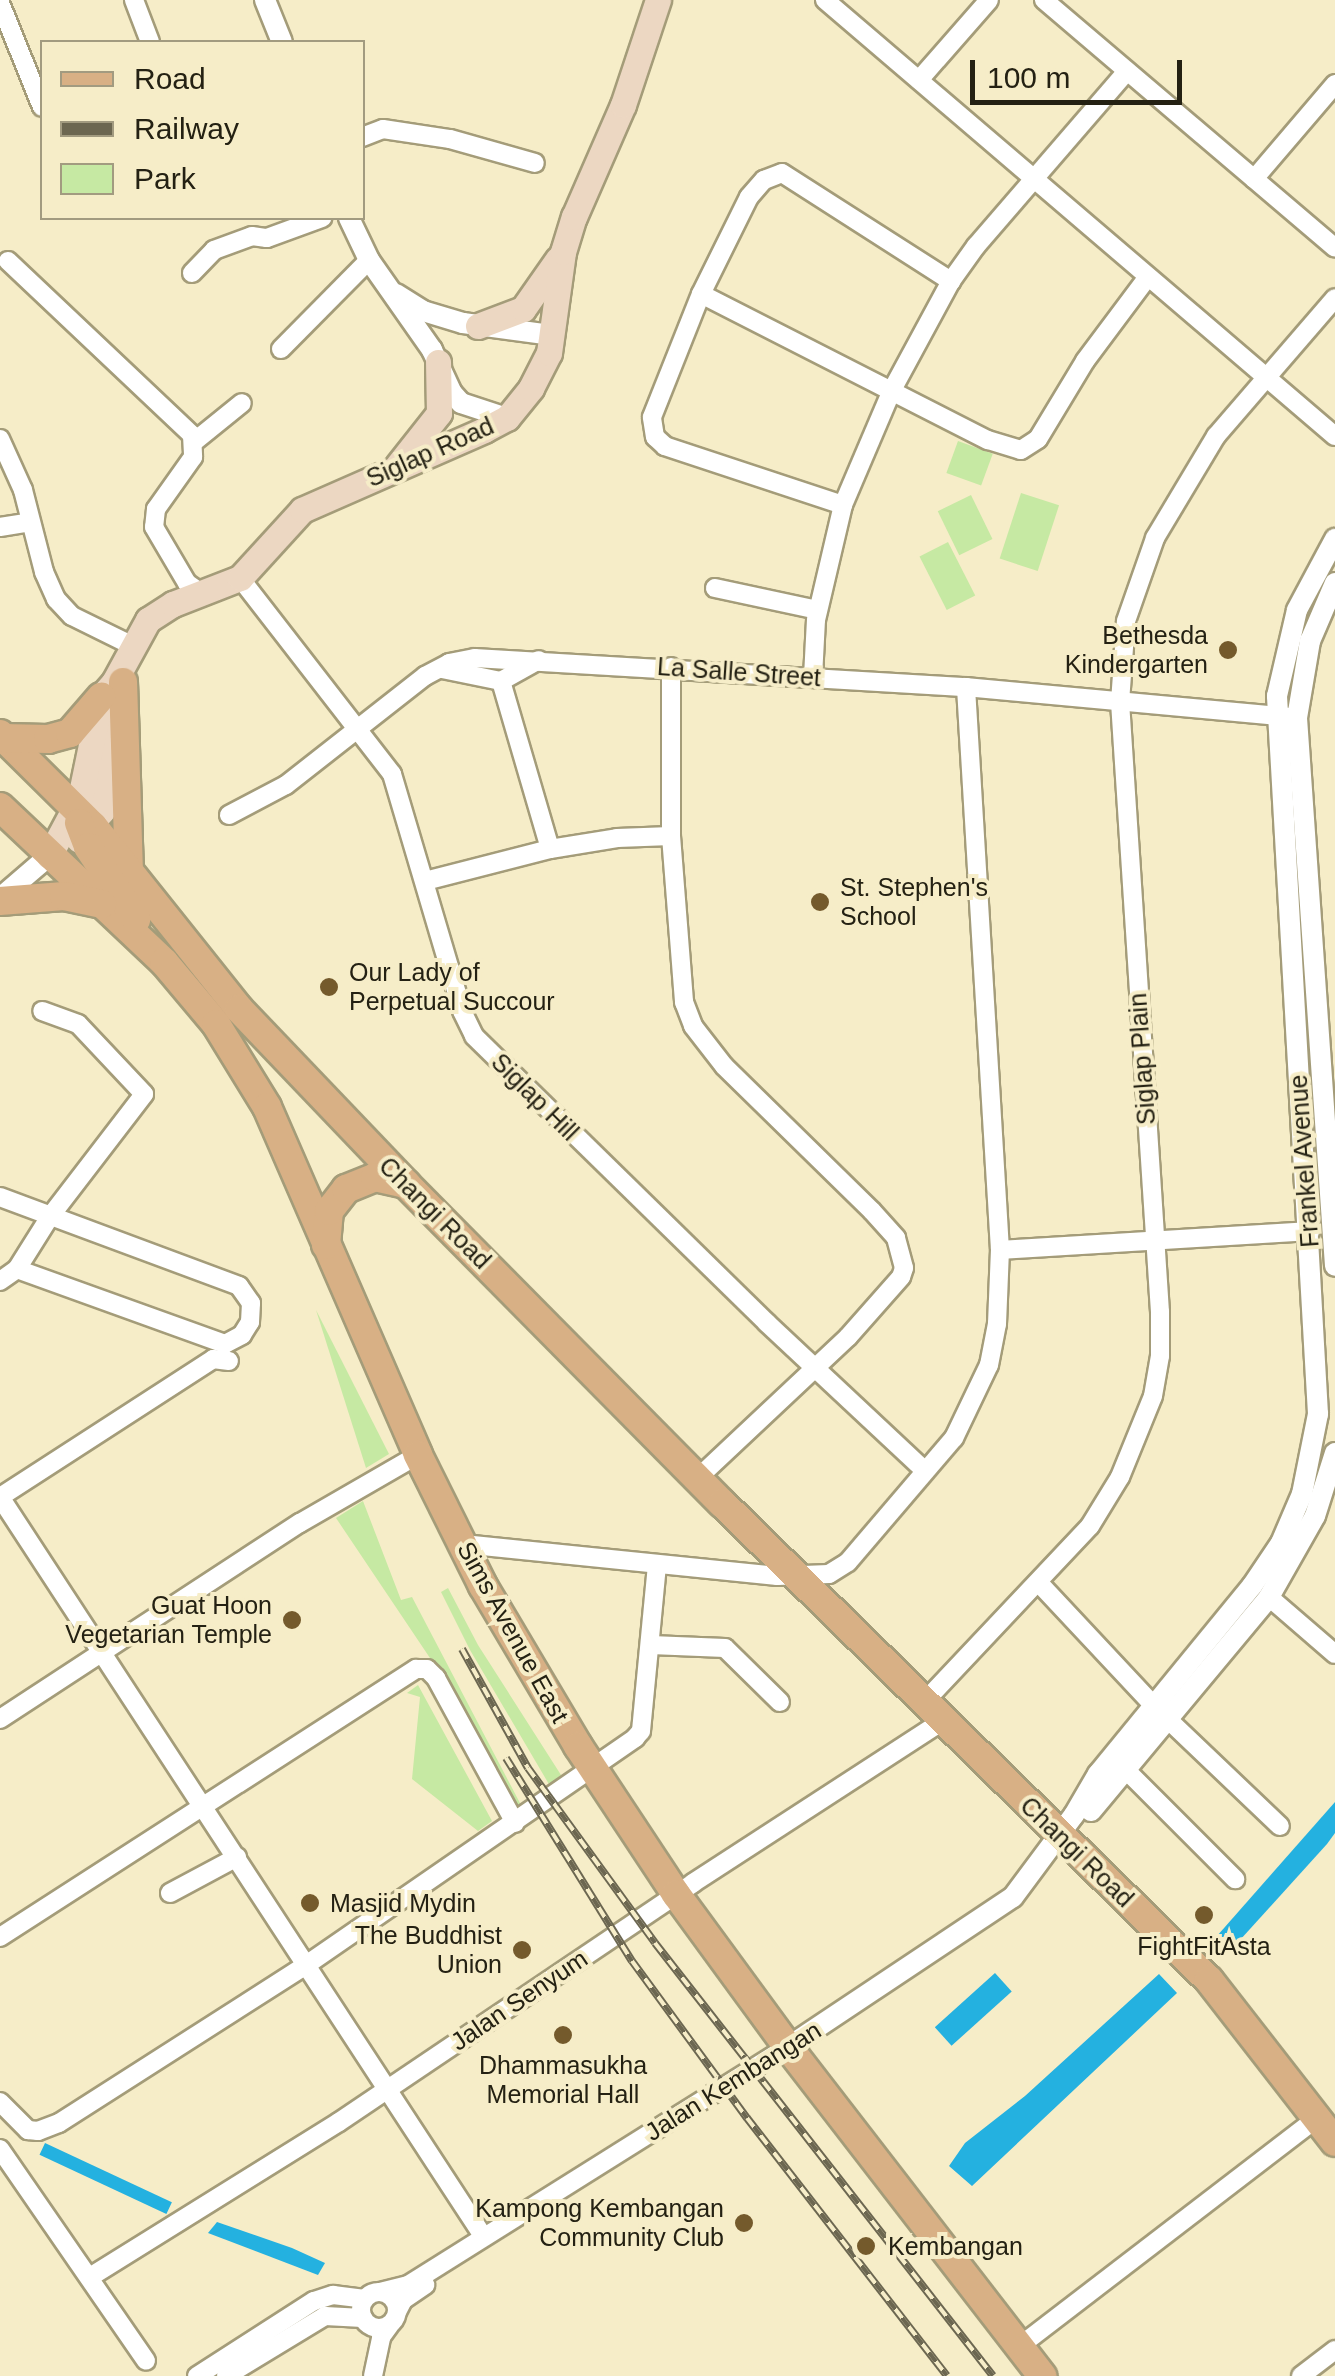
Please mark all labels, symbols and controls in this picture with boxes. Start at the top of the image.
legend [40,40,365,220]
scale bar [975,40,1188,102]
text: 100 m [987,61,1070,94]
text: Road [134,62,206,95]
text: Railway [134,112,239,145]
text: Park [134,162,196,195]
street label: Siglap Road [362,411,498,493]
place label: Bethesda Kindergarten [1065,621,1208,680]
marker: Bethesda Kindergarten [1217,639,1239,661]
street label: La Salle Street [656,651,822,693]
place label: St. Stephen's School [840,873,988,932]
marker: St. Stephen's School [809,891,831,913]
place label: Our Lady of Perpetual Succour [349,958,555,1017]
marker: Our Lady of Perpetual Succour [318,976,340,998]
street label: Siglap Plain [1122,992,1162,1126]
street label: Siglap Hill [485,1047,585,1147]
street label: Frankel Avenue [1283,1073,1325,1249]
street label: Changi Road [373,1151,497,1275]
street label: Sims Avenue East [450,1536,576,1728]
place label: Guat Hoon Vegetarian Temple [65,1591,272,1650]
marker: Guat Hoon Vegetarian Temple [281,1609,303,1631]
street label: Changi Road [1014,1791,1140,1913]
place label: Masjid Mydin [330,1888,476,1918]
marker: Masjid Mydin [299,1892,321,1914]
marker: FightFitAsta [1193,1904,1215,1926]
place label: The Buddhist Union [355,1921,502,1980]
place label: FightFitAsta [1137,1931,1271,1961]
marker: The Buddhist Union [511,1939,533,1961]
street label: Jalan Senyum [445,1943,593,2057]
street label: Jalan Kembangan [640,2015,826,2147]
marker: Dhammasukha Memorial Hall [552,2024,574,2046]
place label: Dhammasukha Memorial Hall [479,2051,647,2110]
place label: Kampong Kembangan Community Club [475,2194,724,2253]
marker: Kampong Kembangan Community Club [733,2212,755,2234]
place label: Kembangan [888,2231,1023,2261]
marker: Kembangan [853,2233,879,2259]

